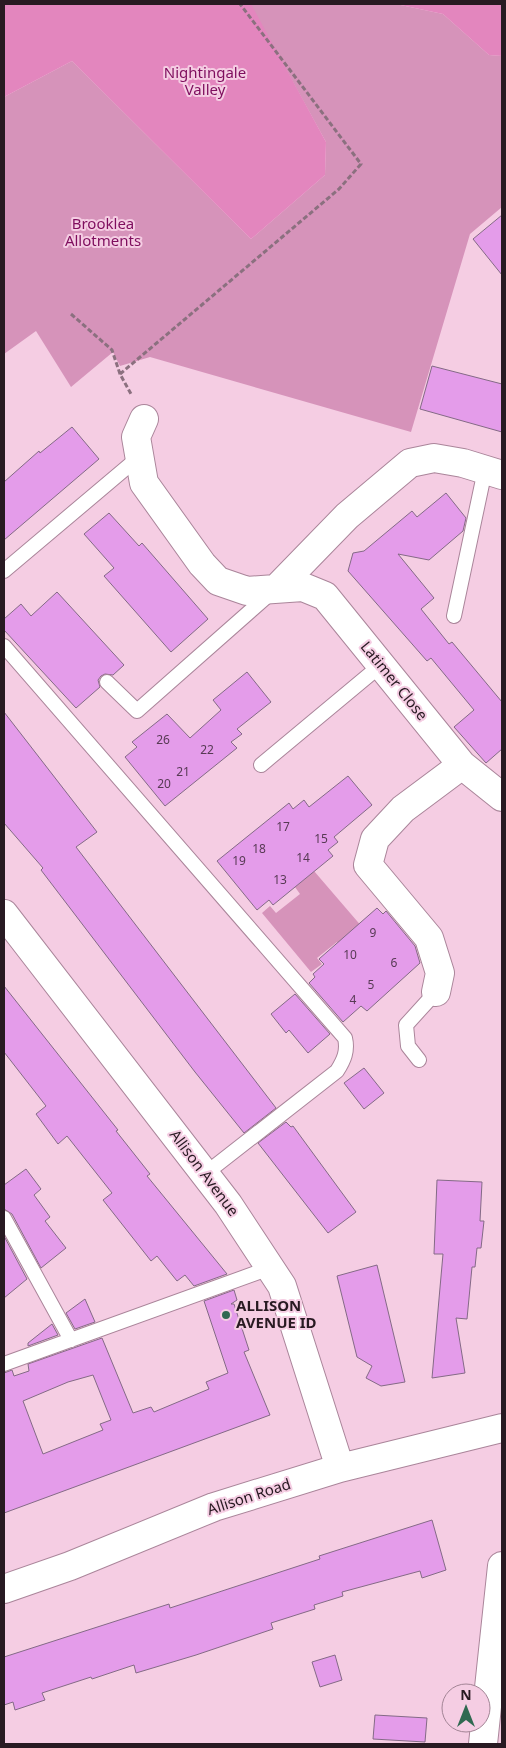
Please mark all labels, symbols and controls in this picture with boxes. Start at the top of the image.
park label: Nightingale Valley [164,62,246,99]
park label: Brooklea Allotments [65,213,141,250]
street label: Latimer Close [357,637,433,724]
house number: 26 [156,731,170,748]
house number: 22 [200,741,214,758]
house number: 21 [176,763,190,780]
house number: 20 [157,775,171,792]
house number: 17 [276,818,290,835]
house number: 15 [314,830,328,847]
house number: 18 [252,840,266,857]
house number: 14 [296,849,310,866]
house number: 19 [232,852,246,869]
house number: 13 [273,871,287,888]
house number: 9 [370,924,377,941]
house number: 10 [343,946,357,963]
house number: 6 [391,954,398,971]
house number: 5 [368,976,375,993]
house number: 4 [350,991,357,1008]
street label: Allison Avenue [166,1125,244,1220]
place label: ALLISON AVENUE ID [236,1295,317,1332]
marker: ALLISON AVENUE ID [220,1309,232,1321]
street label: Allison Road [204,1473,293,1519]
north arrow [441,1683,491,1733]
text: N [460,1685,472,1704]

